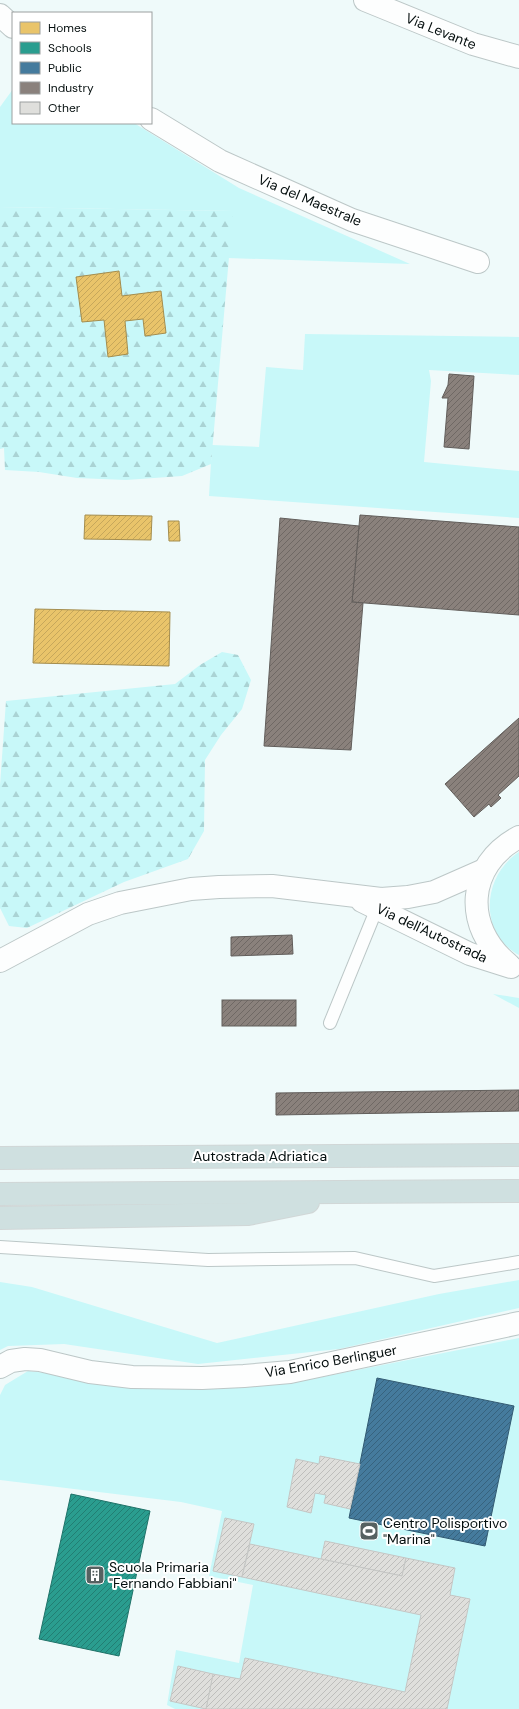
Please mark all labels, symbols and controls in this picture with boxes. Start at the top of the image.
street label: Via Levante [403,9,479,53]
legend [12,12,152,124]
text: Homes [48,20,87,36]
text: Schools [48,40,92,56]
text: Public [48,60,82,76]
text: Industry [48,80,94,96]
text: Other [48,100,81,116]
street label: Via del Maestrale [255,170,365,230]
street label: Via dell'Autostrada [374,899,490,967]
street label: Autostrada Adriatica [193,1147,327,1165]
street label: Via Enrico Berlinguer [264,1341,398,1381]
place label: Centro Polisportivo "Marina" [383,1514,507,1548]
sports icon: Centro Polisportivo "Marina" [358,1520,380,1542]
place label: Scuola Primaria "Fernando Fabbiani" [109,1558,237,1592]
building icon: Scuola Primaria "Fernando Fabbiani" [84,1564,106,1586]

